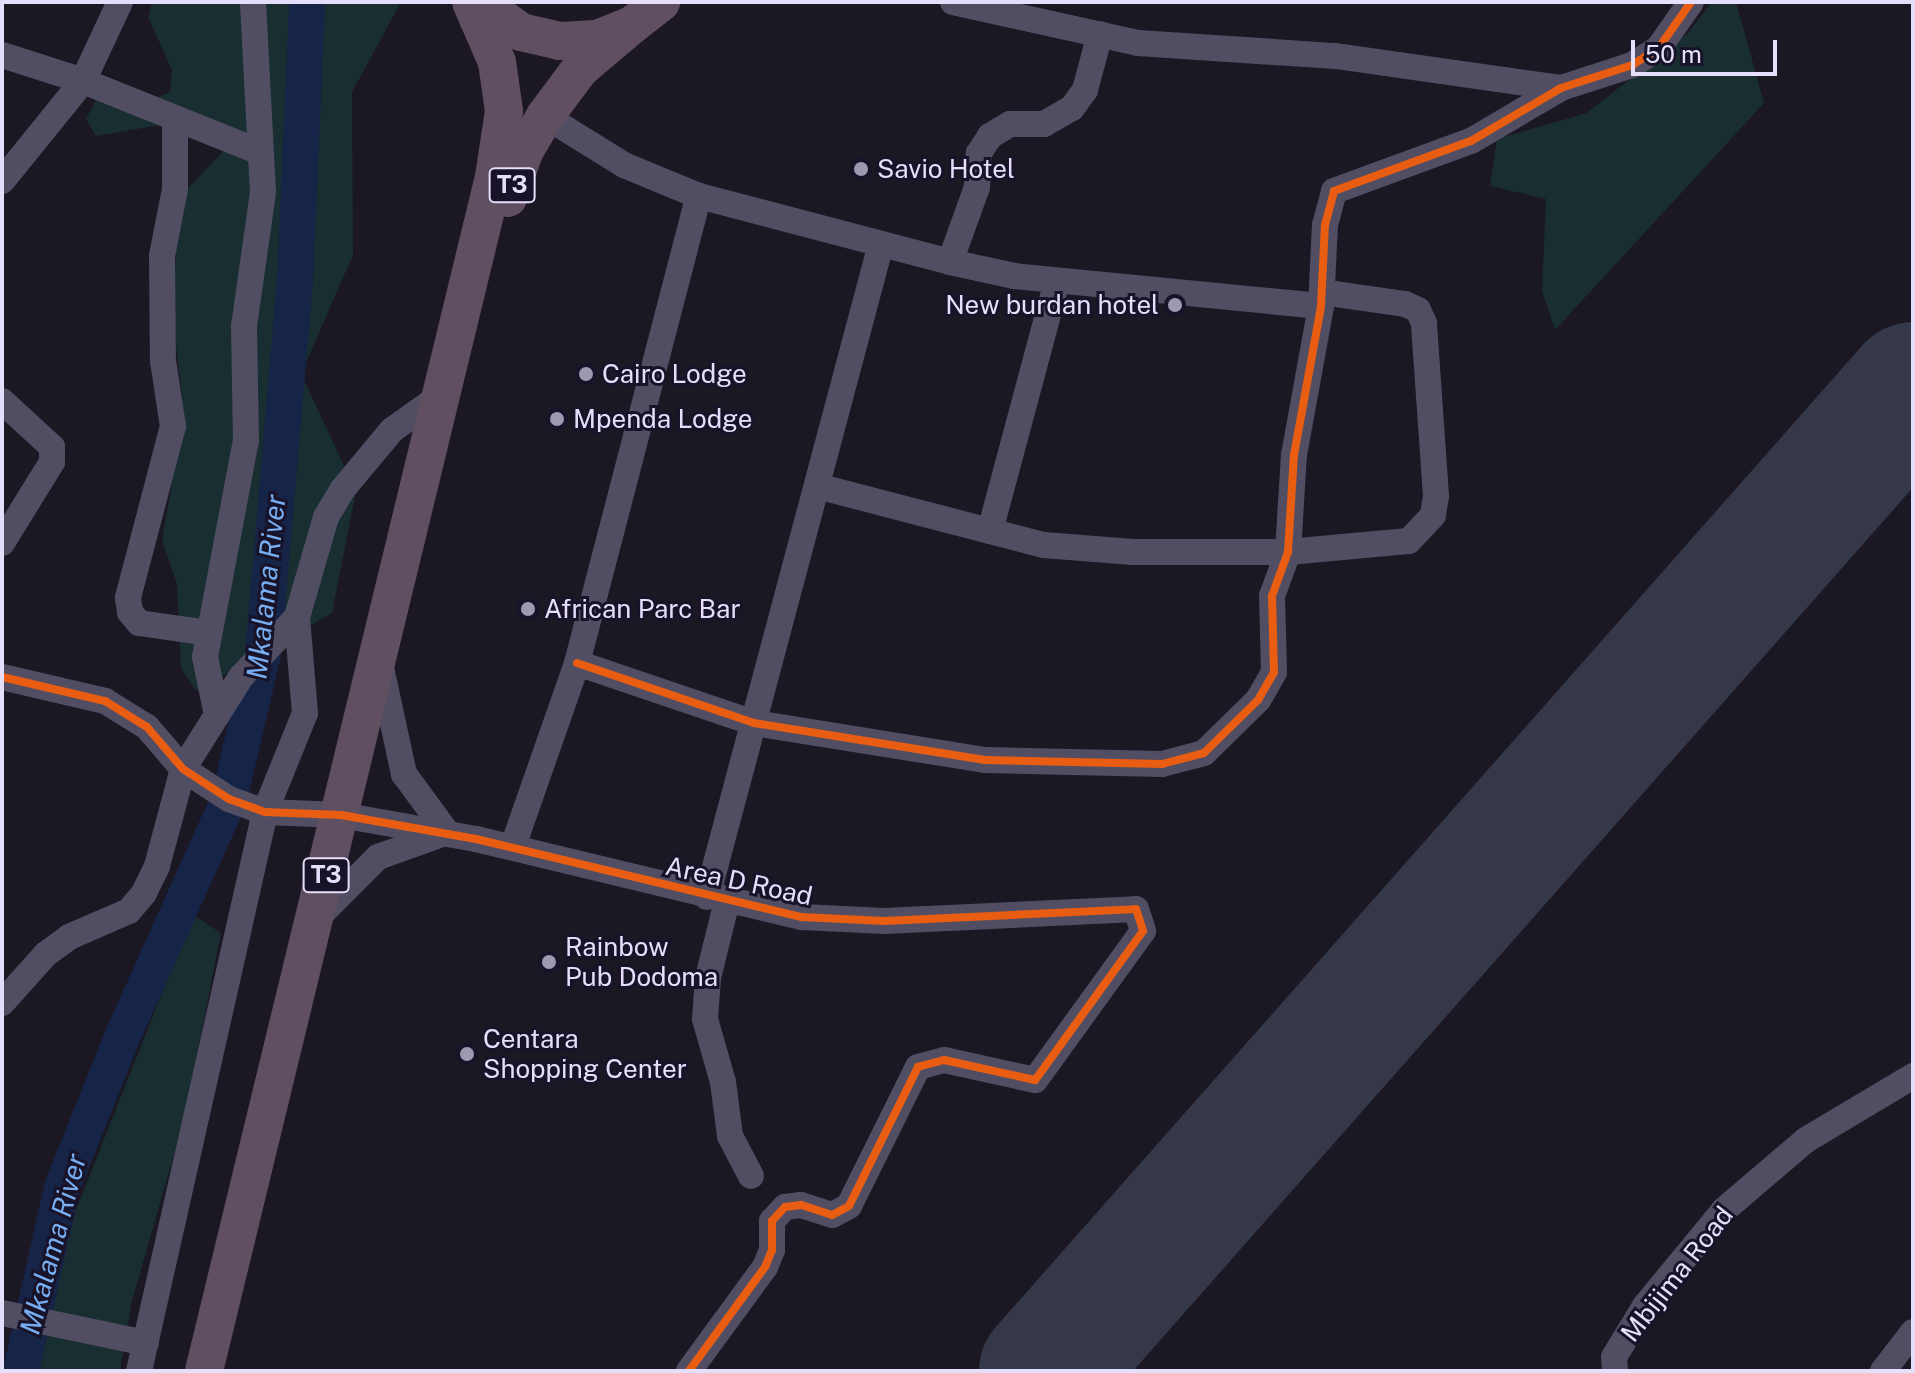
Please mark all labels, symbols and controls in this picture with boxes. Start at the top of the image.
scale bar [1635,24,1781,74]
text: 50 m [1645,40,1702,68]
place label: Savio Hotel [877,153,1015,185]
marker: Savio Hotel [852,160,870,178]
road number: T3 [488,165,536,205]
place label: New burdan hotel [945,289,1159,321]
marker: New burdan hotel [1166,296,1184,314]
place label: Cairo Lodge [602,358,747,390]
marker: Cairo Lodge [577,365,595,383]
place label: Mpenda Lodge [573,403,753,435]
marker: Mpenda Lodge [548,410,566,428]
water label: Mkalama River [240,493,292,681]
place label: African Parc Bar [544,593,741,625]
marker: African Parc Bar [519,600,537,618]
street label: Area D Road [663,850,815,912]
road number: T3 [302,855,350,895]
place label: Rainbow Pub Dodoma [565,931,718,992]
marker: Rainbow Pub Dodoma [540,953,558,971]
place label: Centara Shopping Center [483,1023,687,1084]
marker: Centara Shopping Center [458,1045,476,1063]
water label: Mkalama River [13,1150,93,1338]
street label: Mbijima Road [1614,1200,1740,1348]

